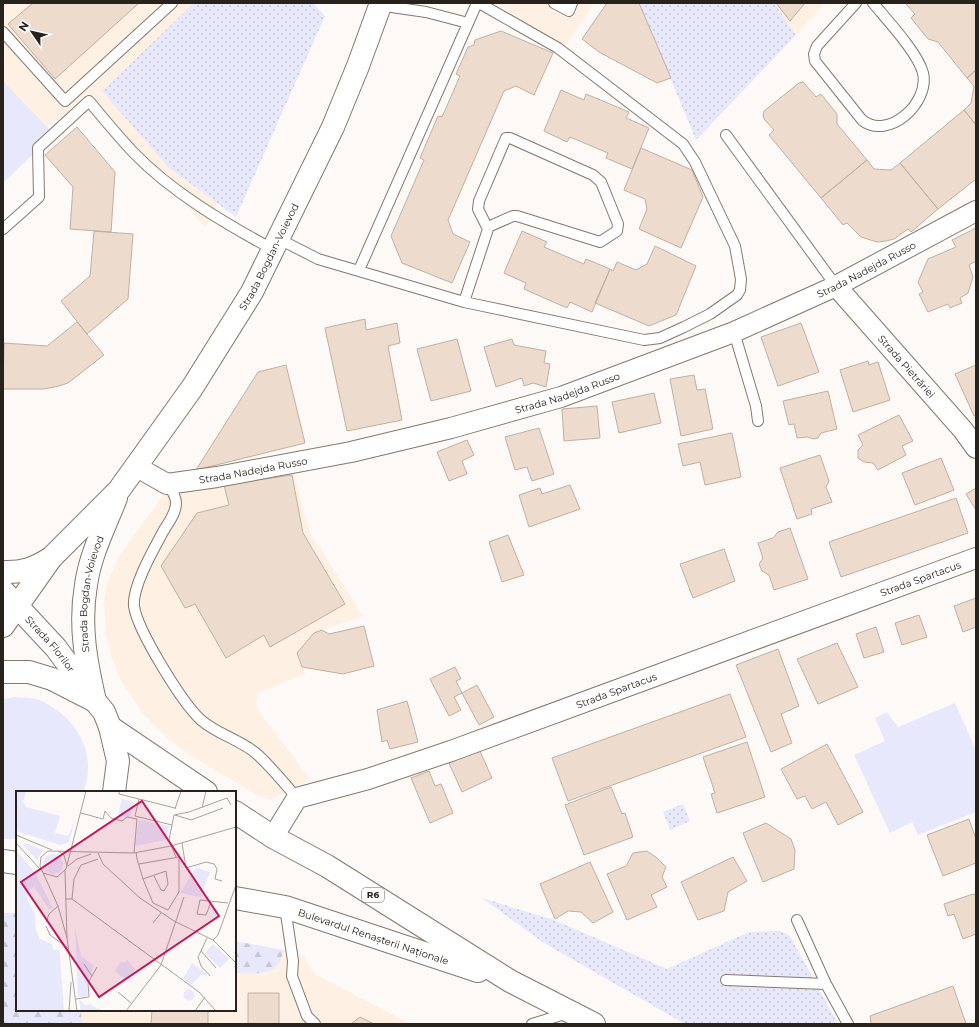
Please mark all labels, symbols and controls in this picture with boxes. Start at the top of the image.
north arrow [12,12,52,52]
text: N [15,19,32,34]
street label: Strada Bogdan-Voievod [236,201,302,313]
street label: Strada Nadejda Russo [815,238,918,301]
street label: Strada Pietrăriei [875,332,938,401]
street label: Strada Nadejda Russo [514,369,622,417]
street label: Strada Nadejda Russo [198,454,308,486]
street label: Strada Bogdan-Voievod [77,534,107,653]
street label: Strada Spartacus [878,558,963,600]
street label: Strada Florilor [22,613,78,675]
street label: Strada Spartacus [574,670,659,711]
inset map [16,791,236,1011]
road number: R6 [362,888,384,902]
street label: Bulevardul Renașterii Naționale [296,906,450,968]

